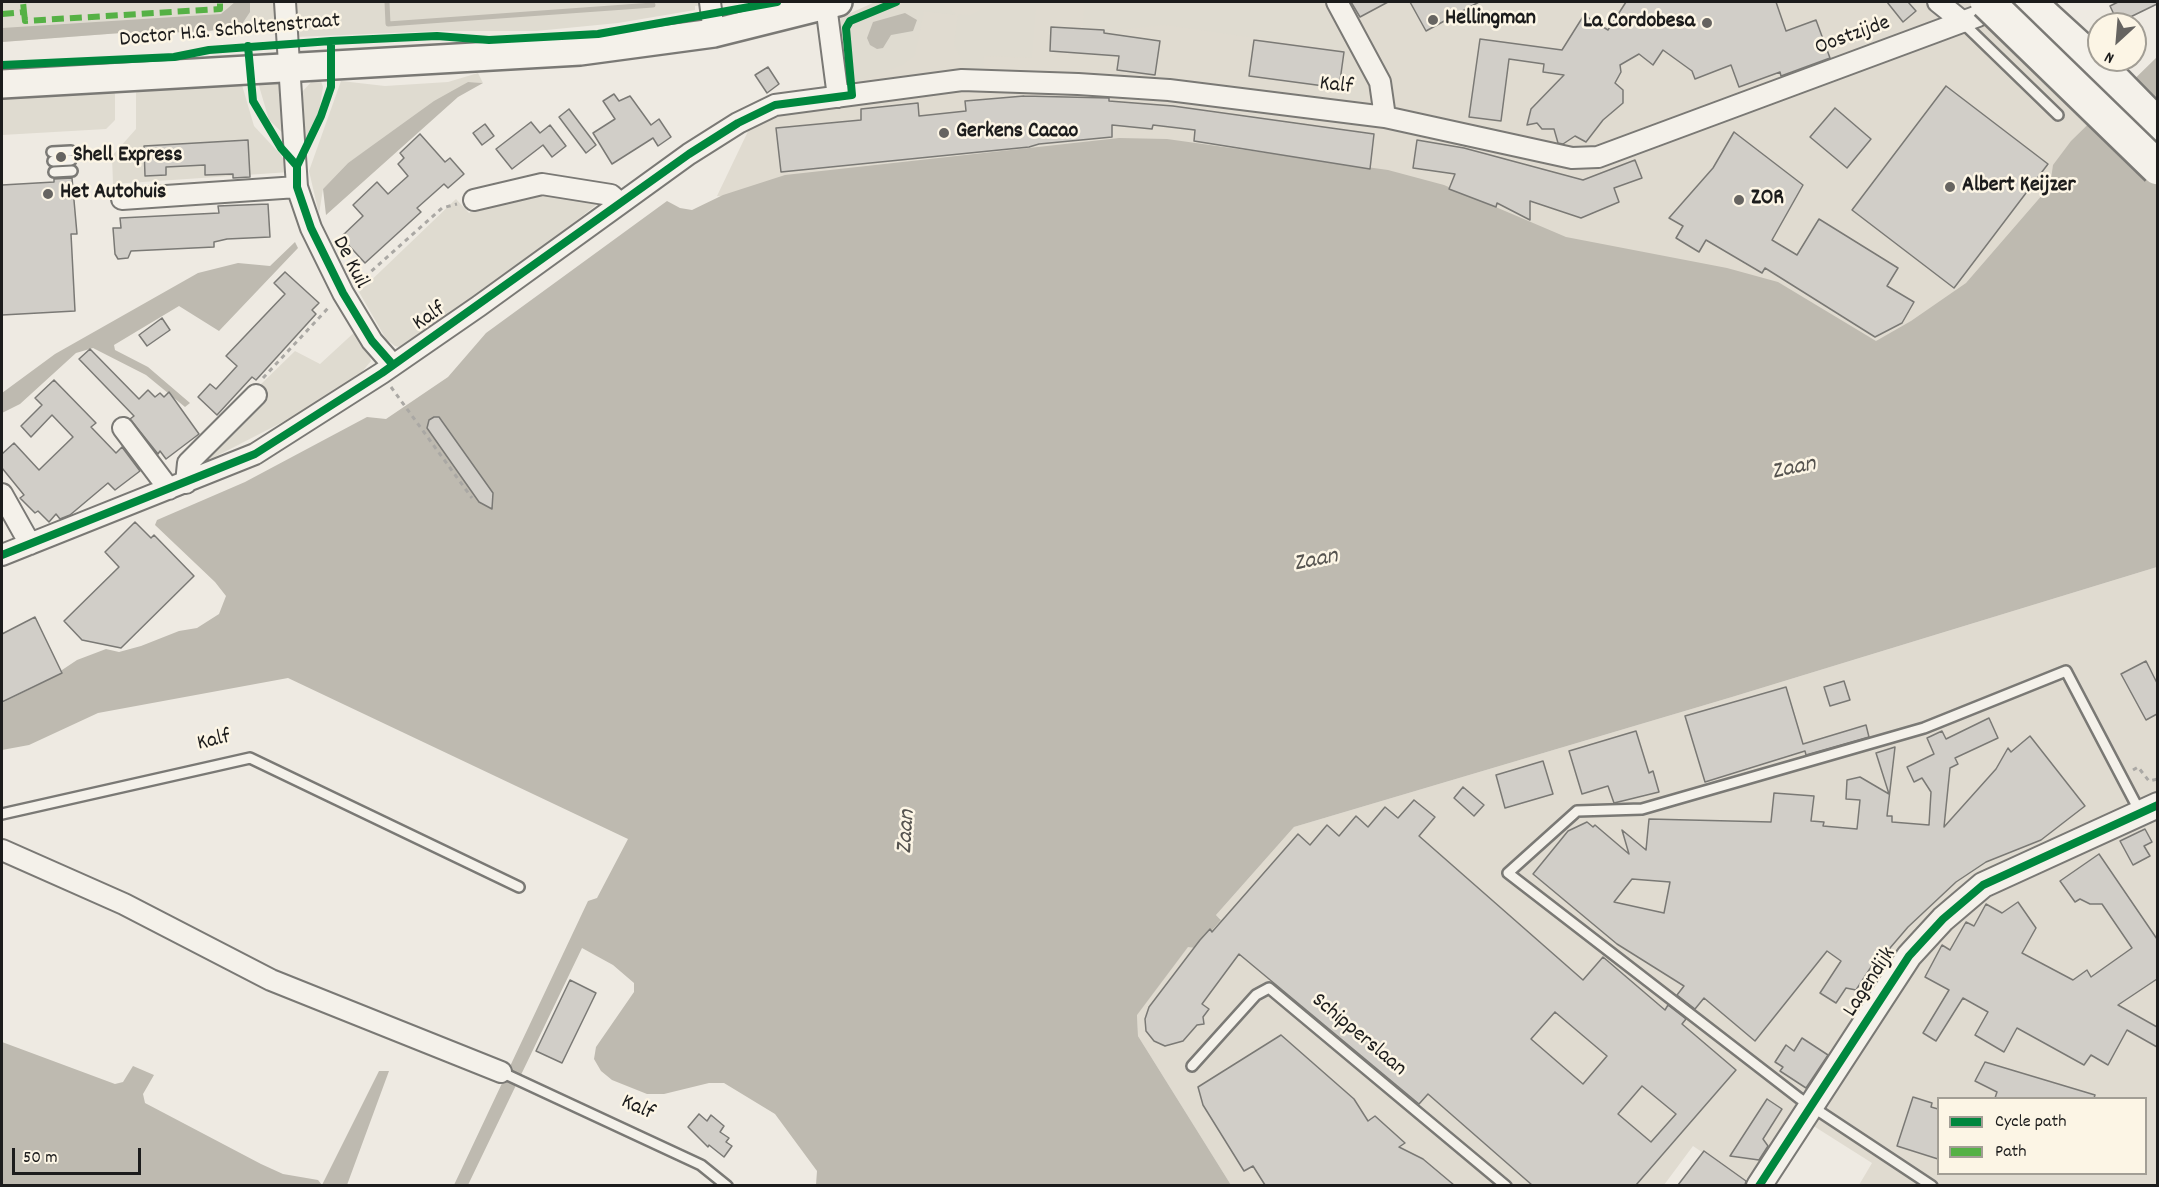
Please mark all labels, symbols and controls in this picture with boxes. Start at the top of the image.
place label: Hellingman [1445,7,1536,33]
street label: Doctor H.G. Scholtenstraat [118,9,342,55]
place label: La Cordobesa [1583,10,1695,36]
street label: Oostzijde [1812,11,1894,63]
north arrow [2087,12,2147,72]
marker: Hellingman [1426,13,1440,27]
marker: La Cordobesa [1700,16,1714,30]
text: N [2101,45,2118,69]
street label: Kalf [1318,72,1354,102]
place label: Gerkens Cacao [956,120,1078,146]
marker: Gerkens Cacao [937,126,951,140]
place label: Shell Express [73,144,183,170]
marker: Shell Express [54,150,68,164]
place label: Albert Keijzer [1962,174,2076,200]
marker: Albert Keijzer [1943,180,1957,194]
place label: Het Autohuis [60,181,166,207]
marker: Het Autohuis [41,187,55,201]
place label: ZOR [1751,187,1784,213]
marker: ZOR [1732,193,1746,207]
street label: De Kuil [325,233,373,293]
street label: Kalf [409,298,451,338]
water label: Zaan [1769,451,1819,489]
water label: Zaan [1292,544,1340,580]
street label: Kalf [195,725,233,759]
water label: Zaan [892,809,924,855]
street label: Lagendijk [1839,943,1903,1023]
street label: Schipperslaan [1305,989,1411,1083]
street label: Kalf [616,1090,658,1128]
legend [1937,1097,2147,1175]
text: Cycle path [1995,1110,2066,1135]
scale bar [15,1136,144,1174]
text: Path [1995,1140,2027,1165]
text: 50 m [23,1146,58,1171]

